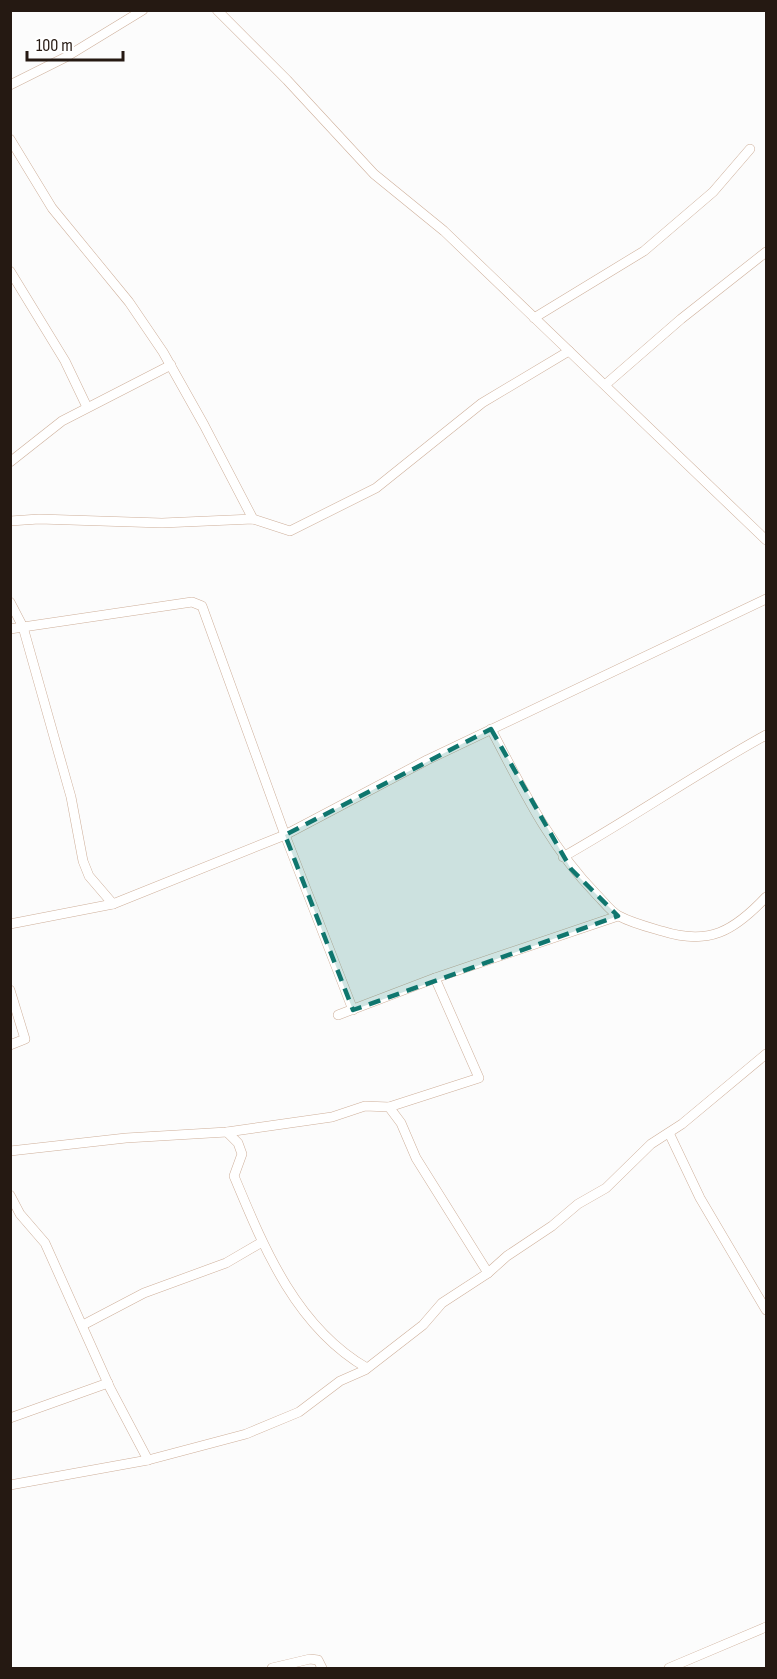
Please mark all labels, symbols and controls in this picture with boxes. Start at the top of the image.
scale bar [27,24,123,62]
text: 100 m [36,35,73,56]

